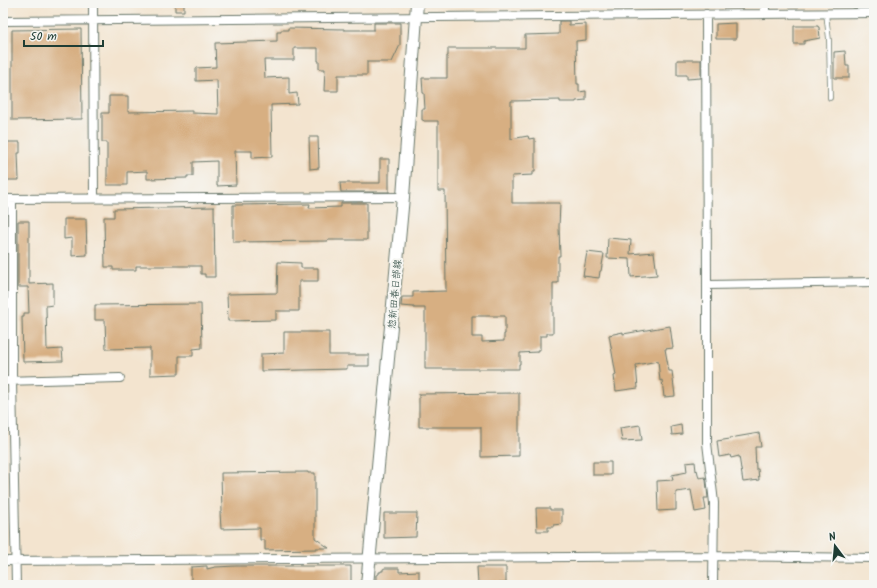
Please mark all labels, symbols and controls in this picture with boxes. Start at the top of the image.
scale bar [24,22,103,48]
text: 50 m [30,27,57,46]
street label: 惣新田春日部線 [384,259,406,330]
north arrow [815,526,855,566]
text: N [827,528,838,547]

